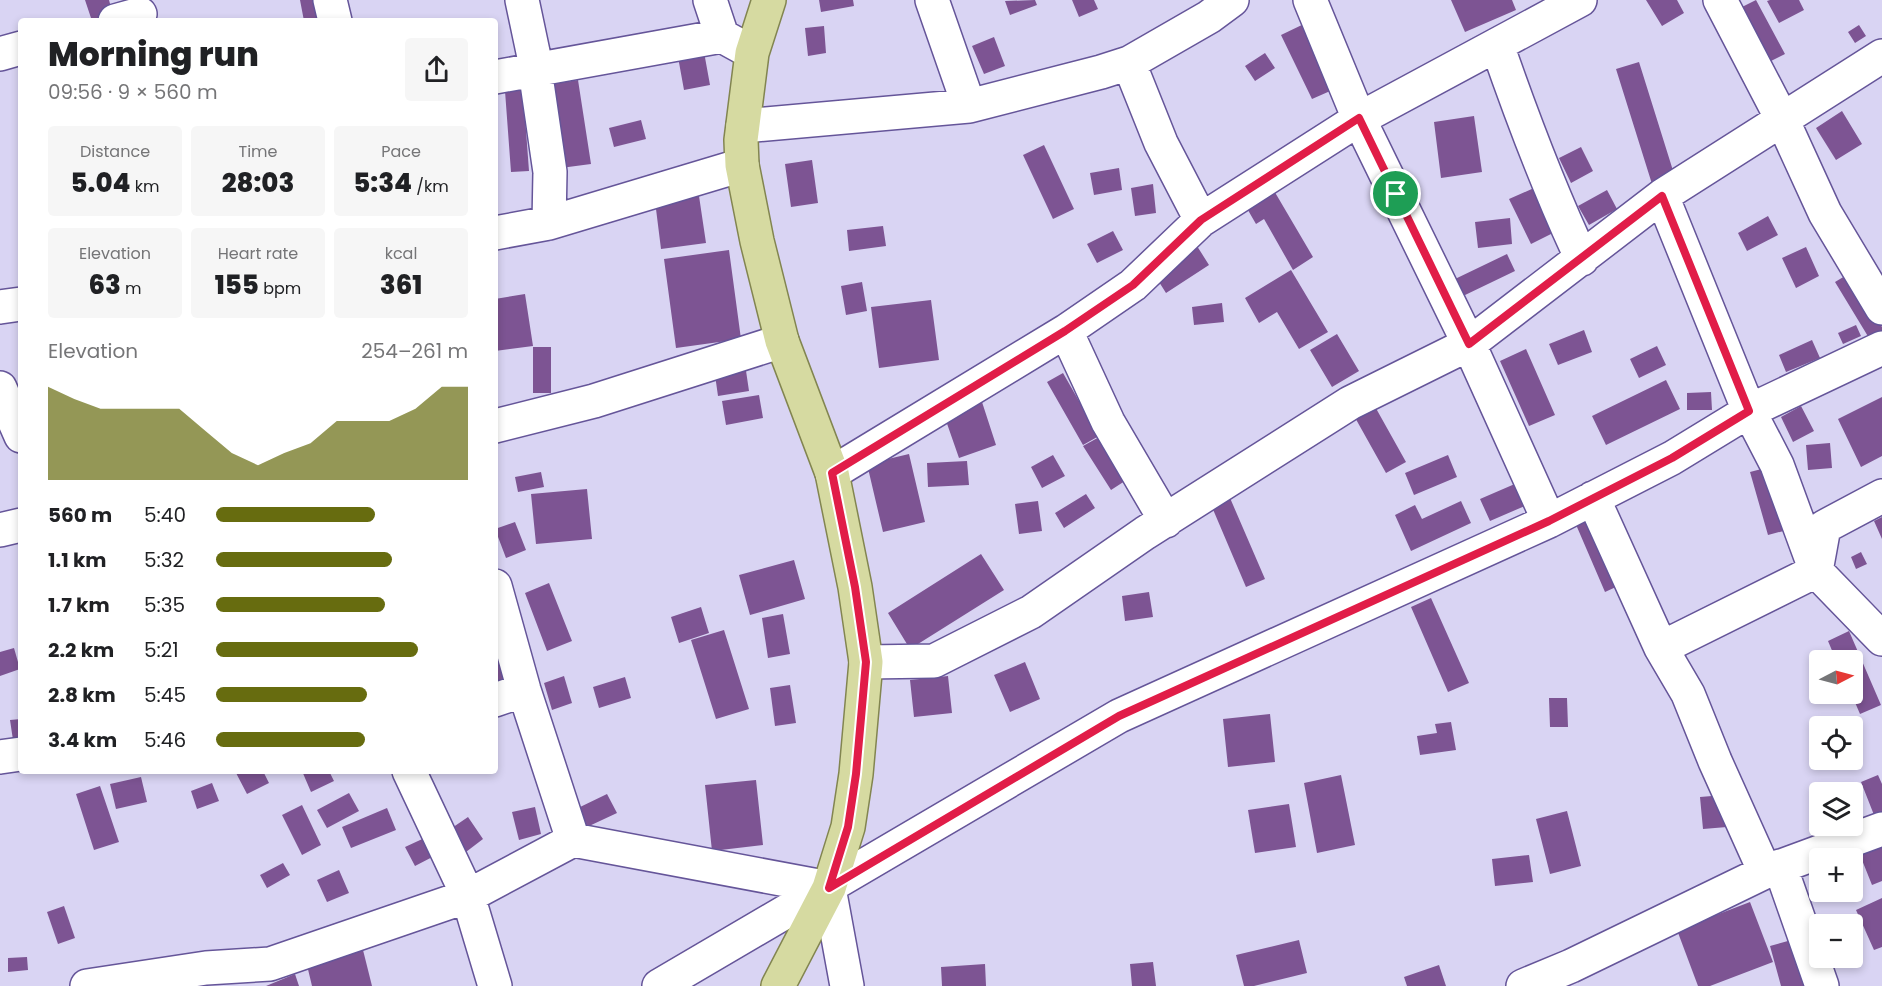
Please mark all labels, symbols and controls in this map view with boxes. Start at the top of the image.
text: Morning run [48,31,259,78]
button: share [405,38,468,101]
text: 09:56 · 9 × 560 m [48,78,218,106]
text: Distance [80,140,150,163]
text: Time [239,140,278,163]
text: Pace [381,140,421,163]
text: 5.04 [71,165,130,201]
text: 28:03 [222,165,294,201]
text: 5:34 [353,165,412,201]
pin [1370,168,1421,219]
text: km [130,175,159,198]
text: /km [412,175,449,198]
icon: arrive [1379,177,1412,210]
text: Elevation [79,242,151,265]
text: Heart rate [218,242,298,265]
text: kcal [385,242,417,265]
text: 63 [88,267,121,303]
text: 155 [215,267,259,303]
text: 361 [380,267,422,303]
text: m [121,277,142,300]
text: bpm [259,277,301,300]
text: Elevation [48,337,138,365]
text: 254–261 m [361,337,468,365]
text: 560 m [48,501,112,529]
text: 5:40 [144,501,186,529]
text: 1.1 km [48,546,106,574]
text: 5:32 [144,546,184,574]
text: 1.7 km [48,591,110,619]
text: 5:35 [144,591,185,619]
text: 2.2 km [48,636,114,664]
text: 5:21 [144,636,179,664]
north arrow [1809,650,1863,704]
map controls [1809,650,1863,968]
text: 2.8 km [48,681,116,709]
text: 5:45 [144,681,186,709]
button: locate [1809,716,1863,770]
text: 3.4 km [48,726,117,754]
text: 5:46 [144,726,186,754]
button: layers [1809,782,1863,836]
button: + [1809,848,1863,902]
button: − [1809,914,1863,968]

